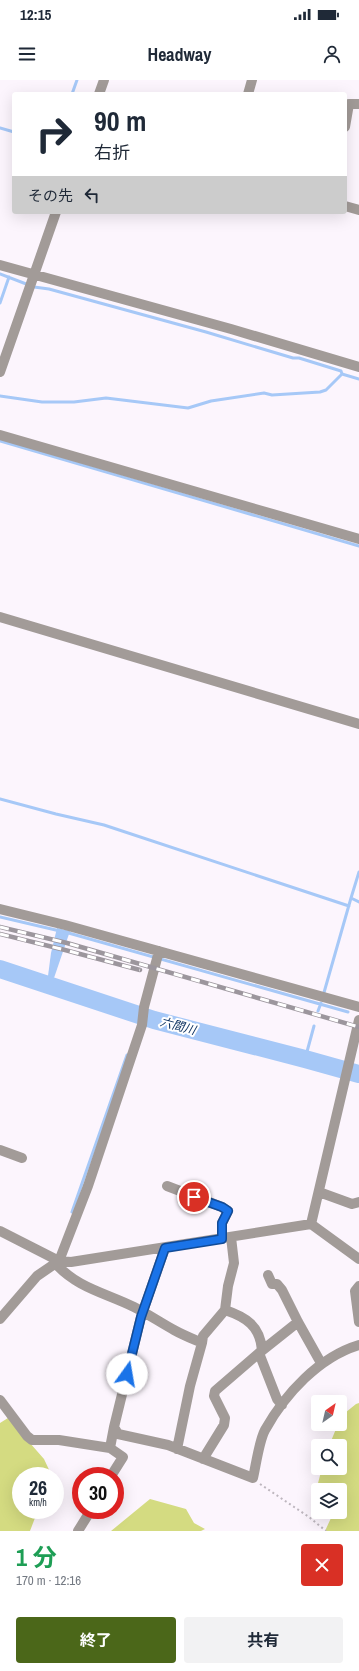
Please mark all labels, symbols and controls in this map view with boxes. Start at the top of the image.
text: 12:15 [20,4,51,25]
text: Headway [148,42,212,67]
icon: menu [16,43,38,65]
icon: person [321,43,343,65]
text: 90 m [94,102,146,140]
icon: right [28,108,80,160]
text: 右折 [94,140,130,165]
icon: left [81,184,103,206]
text: その先 [28,185,73,206]
water label: 六間川 [159,1014,199,1039]
pin [177,1180,211,1214]
icon: arrive [183,1186,205,1208]
position arrow [106,1353,148,1395]
north arrow [311,1395,347,1431]
map controls [311,1395,347,1519]
button: search [311,1439,347,1475]
speed limit sign: 30 [72,1467,124,1519]
text: 26 [29,1474,47,1501]
button: layers [311,1483,347,1519]
text: km/h [29,1496,47,1509]
text: 1 分 [16,1541,56,1573]
button: close [301,1544,343,1586]
text: 170 m · 12:16 [16,1572,81,1589]
button: 終了 [16,1617,176,1663]
button: 共有 [184,1617,343,1663]

